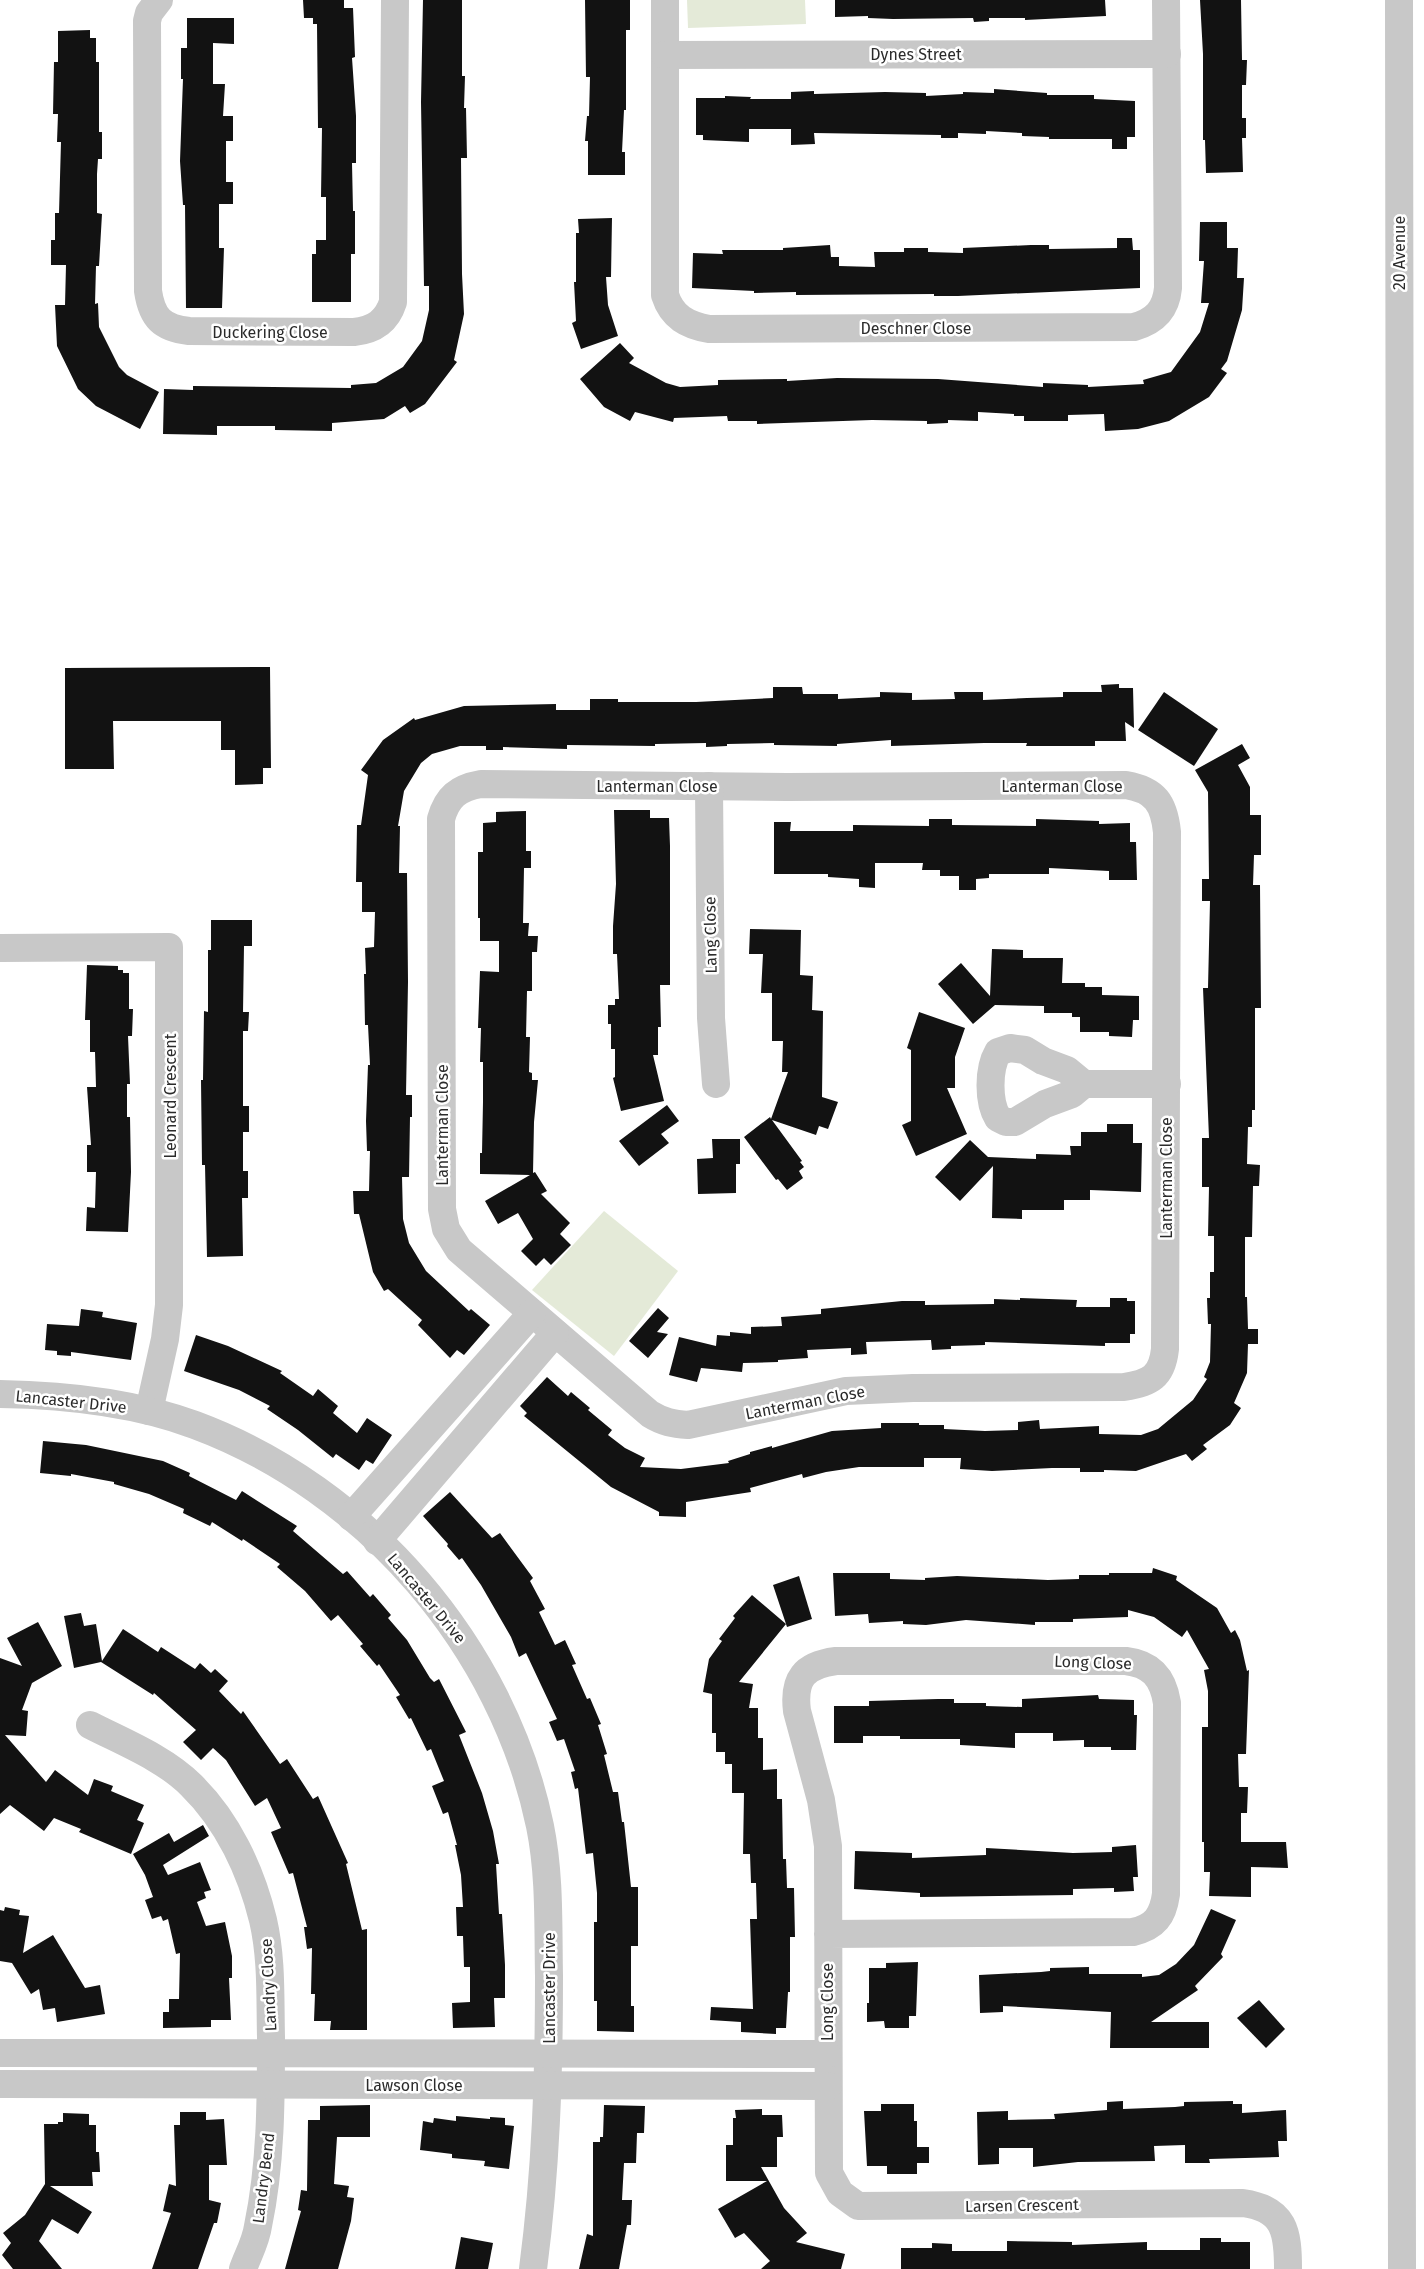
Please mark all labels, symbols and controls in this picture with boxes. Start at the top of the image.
street label: Dynes Street [870,45,962,64]
street label: 20 Avenue [1390,216,1409,290]
street label: Deschner Close [861,319,971,338]
street label: Duckering Close [212,323,328,342]
street label: Lanterman Close [596,777,718,796]
street label: Lanterman Close [1001,777,1123,796]
street label: Lang Close [700,896,721,974]
street label: Leonard Crescent [161,1033,180,1159]
street label: Lanterman Close [433,1064,452,1186]
street label: Lanterman Close [1157,1117,1176,1239]
street label: Lanterman Close [744,1382,866,1423]
street label: Lancaster Drive [14,1386,127,1417]
street label: Lancaster Drive [383,1549,470,1647]
street label: Long Close [1054,1652,1132,1673]
street label: Lancaster Drive [540,1932,559,2044]
street label: Landry Close [257,1938,280,2032]
street label: Long Close [818,1963,837,2041]
street label: Lawson Close [365,2076,463,2095]
street label: Landry Bend [249,2132,278,2224]
street label: Larsen Crescent [965,2195,1079,2216]

